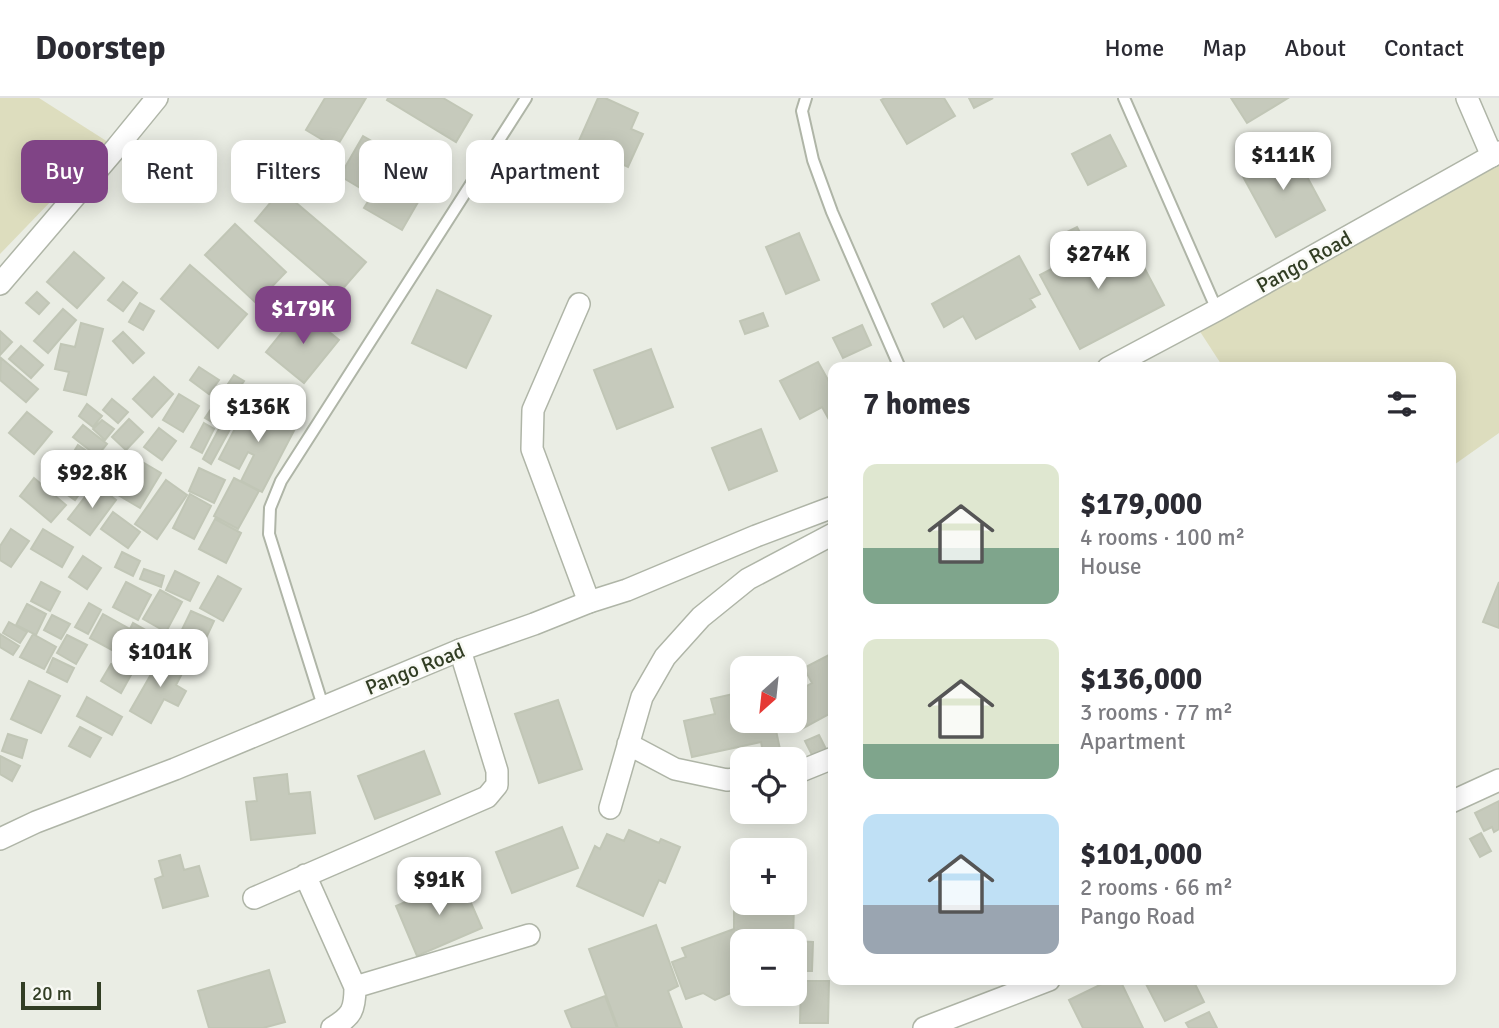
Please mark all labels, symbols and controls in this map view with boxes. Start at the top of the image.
text: Doorstep [35,28,165,69]
text: Home [1104,33,1164,63]
text: Map [1202,33,1247,63]
text: About [1285,33,1346,63]
text: Contact [1384,33,1464,63]
pin: $111K [1234,132,1332,192]
chip: Buy [21,140,108,203]
chip: Rent [122,140,217,203]
chip: Filters [231,140,345,203]
chip: New [359,140,452,203]
chip: Apartment [466,140,624,203]
text: $111K [1251,140,1315,169]
street label: Pango Road [1252,225,1356,299]
pin: $274K [1049,232,1147,291]
text: $274K [1066,239,1130,268]
pin: $179K [254,286,352,346]
text: $179K [271,294,335,323]
pin: $136K [209,384,307,444]
icon: filters [1383,385,1421,423]
text: 7 homes [863,386,970,423]
text: $136K [226,392,290,421]
pin: $92.8K [35,450,149,510]
text: $92.8K [57,458,127,487]
text: $179,000 [1080,486,1202,523]
icon: home [919,492,1003,576]
text: 4 rooms · 100 m² [1080,523,1245,552]
text: House [1080,552,1142,581]
pin: $101K [111,630,209,689]
text: $101K [128,637,192,666]
street label: Pango Road [361,637,469,701]
north arrow [730,656,807,733]
map controls [730,656,807,1006]
text: $136,000 [1080,661,1202,698]
icon: home [919,667,1003,751]
text: 3 rooms · 77 m² [1080,698,1233,727]
text: Apartment [1080,727,1185,756]
button: locate [730,747,807,824]
text: $101,000 [1080,836,1202,873]
button: + [730,838,807,915]
icon: home [919,842,1003,926]
pin: $91K [398,858,480,917]
text: $91K [413,865,465,894]
text: 2 rooms · 66 m² [1080,873,1233,902]
text: Pango Road [1080,902,1195,931]
button: − [730,929,807,1006]
scale bar [21,979,102,1011]
text: 20 m [32,982,72,1006]

